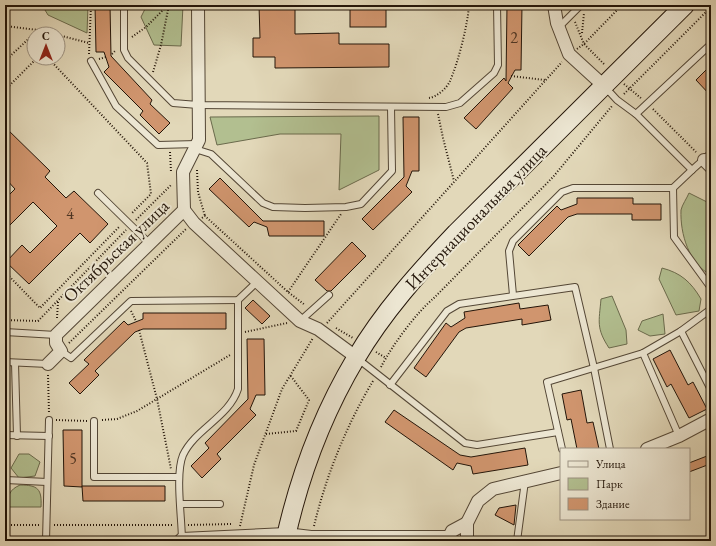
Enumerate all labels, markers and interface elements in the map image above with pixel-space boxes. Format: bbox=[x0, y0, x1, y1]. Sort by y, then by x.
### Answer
north arrow bbox=[26, 26, 66, 66]
house number: 2 bbox=[510, 27, 518, 48]
text: С bbox=[42, 29, 50, 43]
street label: Интернациональная улица bbox=[400, 138, 552, 295]
street label: Октябрьская улица bbox=[58, 194, 174, 307]
house number: 4 bbox=[66, 203, 74, 224]
house number: 5 bbox=[69, 448, 77, 469]
legend bbox=[560, 448, 690, 520]
text: Улица bbox=[595, 456, 626, 472]
text: Парк bbox=[596, 476, 623, 492]
text: Здание bbox=[596, 496, 630, 512]

